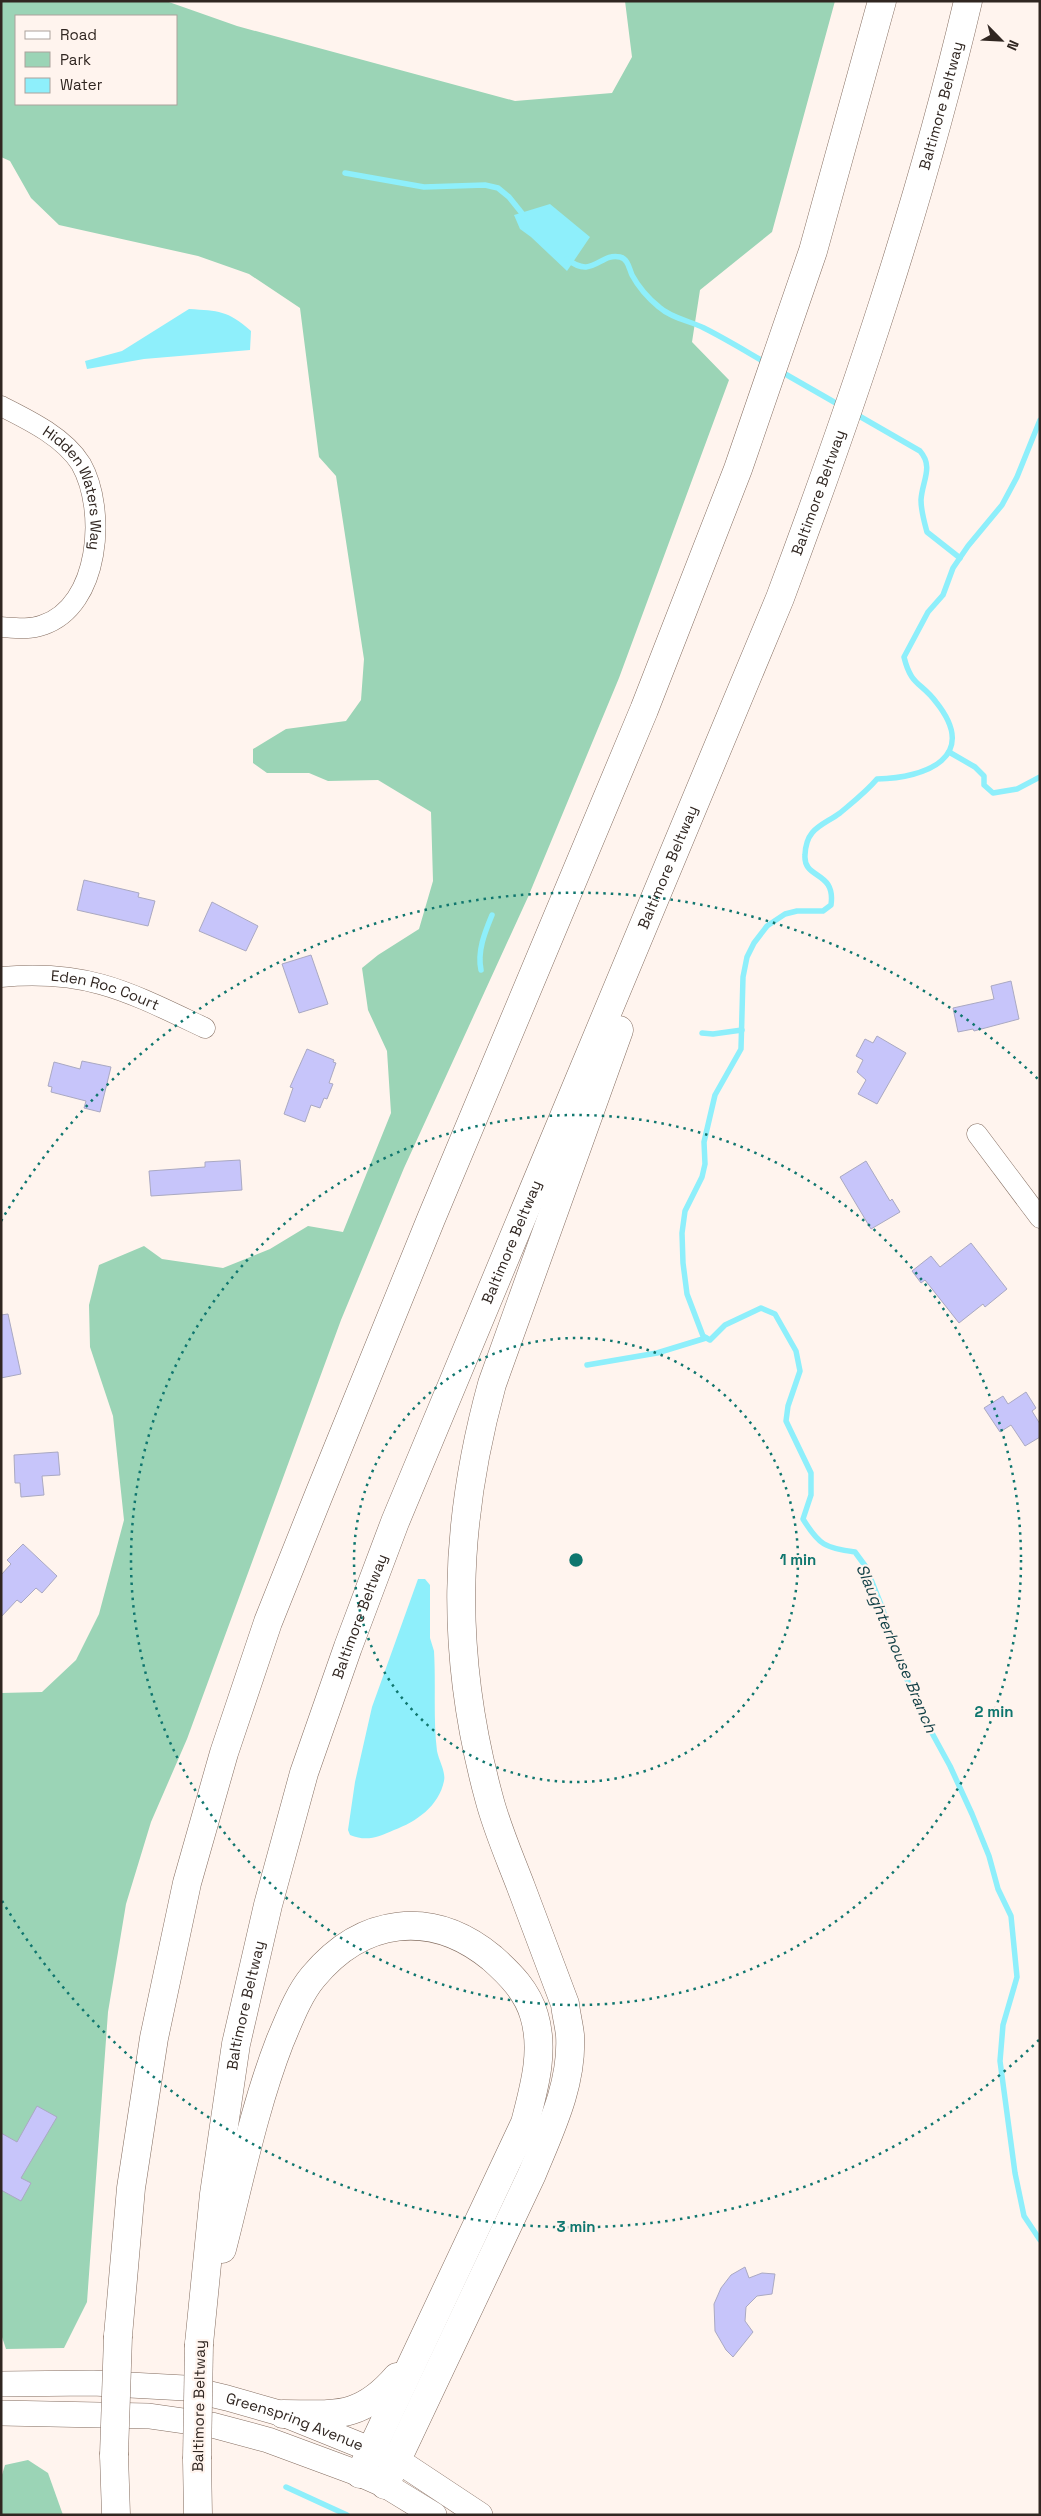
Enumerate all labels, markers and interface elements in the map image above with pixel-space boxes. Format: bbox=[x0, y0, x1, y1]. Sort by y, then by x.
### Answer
legend bbox=[15, 15, 178, 105]
north arrow bbox=[976, 15, 1026, 65]
text: Road bbox=[60, 25, 97, 44]
text: N bbox=[1003, 37, 1023, 53]
street label: Baltimore Beltway bbox=[914, 40, 967, 172]
text: Park bbox=[60, 50, 91, 69]
text: Water bbox=[60, 75, 103, 94]
street label: Hidden Waters Way bbox=[39, 421, 105, 551]
street label: Baltimore Beltway bbox=[787, 427, 849, 558]
street label: Baltimore Beltway bbox=[633, 803, 701, 932]
street label: Eden Roc Court bbox=[50, 966, 162, 1014]
street label: Baltimore Beltway bbox=[477, 1177, 545, 1307]
text: 1 min bbox=[780, 1550, 816, 1569]
street label: Baltimore Beltway bbox=[328, 1551, 391, 1681]
centre of rings bbox=[567, 1551, 585, 1569]
water label: Slaughterhouse Branch bbox=[851, 1561, 942, 1737]
text: 2 min bbox=[975, 1702, 1013, 1721]
street label: Baltimore Beltway bbox=[222, 1939, 268, 2071]
text: 3 min bbox=[557, 2217, 595, 2236]
street label: Baltimore Beltway bbox=[188, 2340, 209, 2472]
street label: Greenspring Avenue bbox=[224, 2388, 366, 2454]

